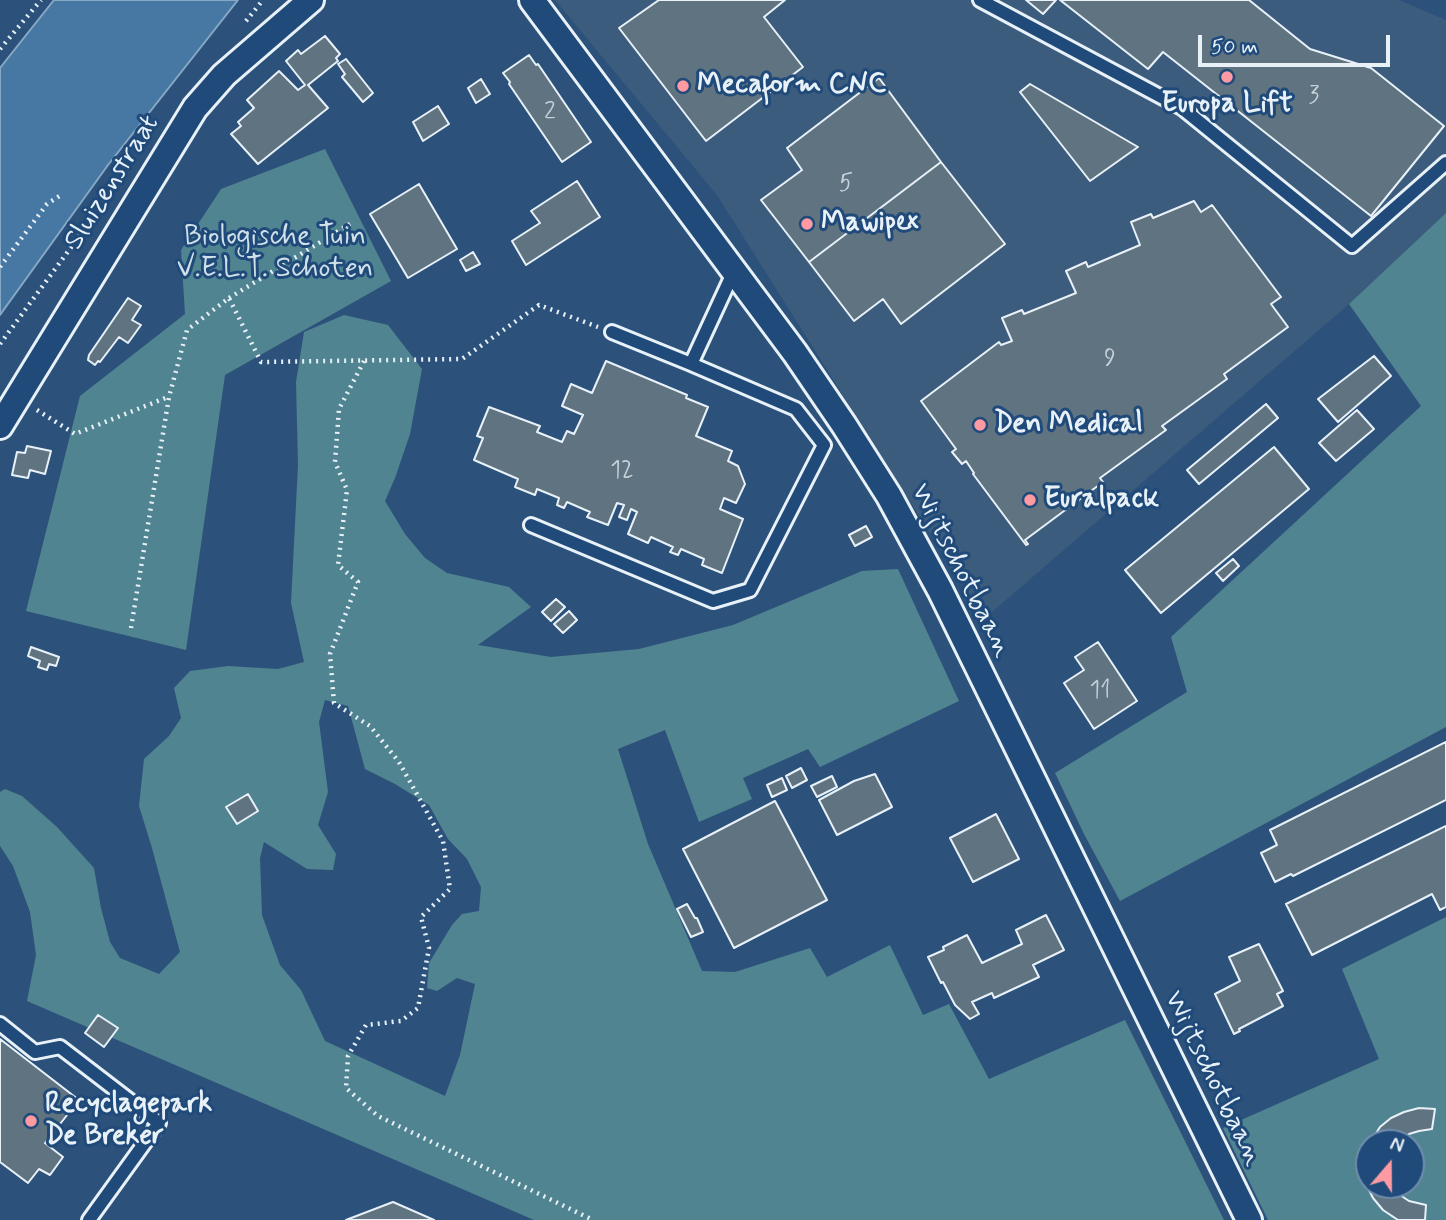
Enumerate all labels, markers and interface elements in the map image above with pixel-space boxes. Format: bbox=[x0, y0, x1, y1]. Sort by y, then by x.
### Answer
scale bar bbox=[1201, 21, 1394, 65]
text: 50 m bbox=[1211, 33, 1258, 61]
place label: Mecaform CNC bbox=[697, 69, 886, 103]
marker: Europa Lift bbox=[1219, 69, 1235, 85]
marker: Mecaform CNC bbox=[675, 78, 691, 94]
house number: 3 bbox=[1309, 83, 1319, 111]
place label: Europa Lift bbox=[1162, 88, 1292, 122]
house number: 2 bbox=[544, 99, 556, 127]
street label: Sluizenstraat bbox=[58, 109, 168, 257]
house number: 5 bbox=[839, 171, 853, 199]
place label: Mawipex bbox=[821, 207, 918, 241]
marker: Mawipex bbox=[799, 216, 815, 232]
park label: Biologische Tuin V.E.L.T. Schoten bbox=[177, 221, 373, 287]
house number: 9 bbox=[1104, 346, 1116, 374]
place label: Den Medical bbox=[994, 408, 1143, 442]
marker: Den Medical bbox=[972, 417, 988, 433]
house number: 12 bbox=[610, 458, 634, 486]
street label: Wijtschotbaan bbox=[902, 479, 1018, 663]
place label: Euralpack bbox=[1044, 483, 1159, 517]
marker: Euralpack bbox=[1022, 492, 1038, 508]
house number: 11 bbox=[1089, 678, 1111, 706]
street label: Wijtschotbaan bbox=[1155, 986, 1269, 1172]
place label: Recyclagepark De Breker bbox=[45, 1088, 212, 1154]
marker: Recyclagepark De Breker bbox=[23, 1113, 39, 1129]
north arrow bbox=[1355, 1129, 1425, 1199]
text: N bbox=[1386, 1132, 1407, 1160]

